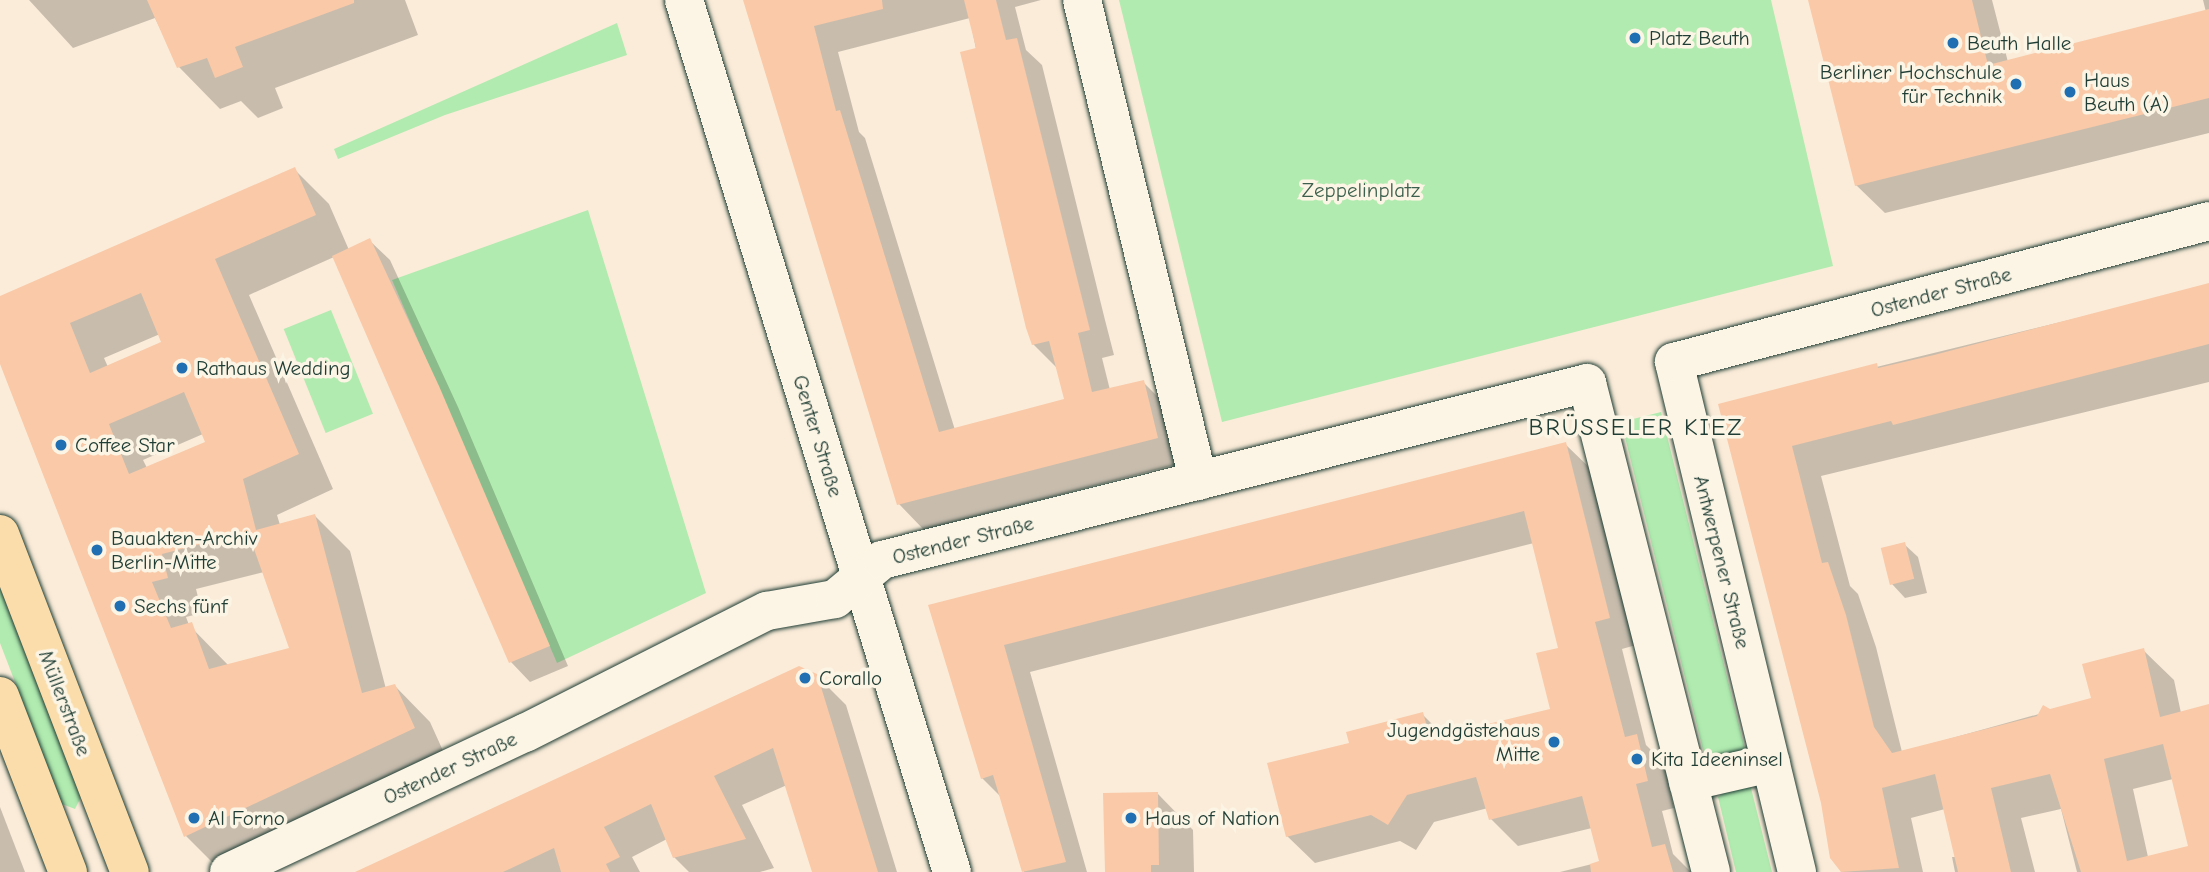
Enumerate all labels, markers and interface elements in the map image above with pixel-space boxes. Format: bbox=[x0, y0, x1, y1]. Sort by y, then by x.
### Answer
place label: Platz Beuth bbox=[1649, 25, 1750, 51]
marker: Platz Beuth bbox=[1627, 30, 1643, 46]
place label: Beuth Halle bbox=[1967, 30, 2071, 56]
marker: Beuth Halle bbox=[1945, 35, 1961, 51]
place label: Berliner Hochschule für Technik bbox=[1820, 59, 2002, 109]
place label: Haus Beuth (A) bbox=[2084, 67, 2169, 117]
marker: Berliner Hochschule für Technik bbox=[2008, 76, 2024, 92]
marker: Haus Beuth (A) bbox=[2062, 84, 2078, 100]
park label: Zeppelinplatz bbox=[1302, 177, 1420, 203]
street label: Ostender Straße bbox=[1868, 261, 2014, 323]
place label: Rathaus Wedding bbox=[196, 355, 351, 381]
marker: Rathaus Wedding bbox=[174, 360, 190, 376]
street label: Genter Straße bbox=[787, 372, 849, 500]
district label: BRÜSSELER KIEZ bbox=[1530, 414, 1742, 442]
place label: Coffee Star bbox=[75, 432, 174, 458]
marker: Coffee Star bbox=[53, 437, 69, 453]
street label: Antwerpener Straße bbox=[1688, 473, 1756, 651]
street label: Ostender Straße bbox=[890, 510, 1036, 570]
place label: Bauakten-Archiv Berlin-Mitte bbox=[111, 525, 257, 575]
marker: Bauakten-Archiv Berlin-Mitte bbox=[89, 542, 105, 558]
place label: Sechs fünf bbox=[134, 593, 227, 619]
marker: Sechs fünf bbox=[112, 598, 128, 614]
street label: Müllerstraße bbox=[33, 646, 97, 760]
place label: Corallo bbox=[819, 665, 882, 691]
marker: Corallo bbox=[797, 670, 813, 686]
place label: Jugendgästehaus Mitte bbox=[1387, 717, 1540, 767]
street label: Ostender Straße bbox=[379, 726, 521, 810]
marker: Jugendgästehaus Mitte bbox=[1546, 734, 1562, 750]
place label: Kita Ideeninsel bbox=[1651, 746, 1783, 772]
marker: Kita Ideeninsel bbox=[1629, 751, 1645, 767]
place label: Al Forno bbox=[208, 805, 285, 831]
place label: Haus of Nation bbox=[1145, 805, 1280, 831]
marker: Al Forno bbox=[186, 810, 202, 826]
marker: Haus of Nation bbox=[1123, 810, 1139, 826]

